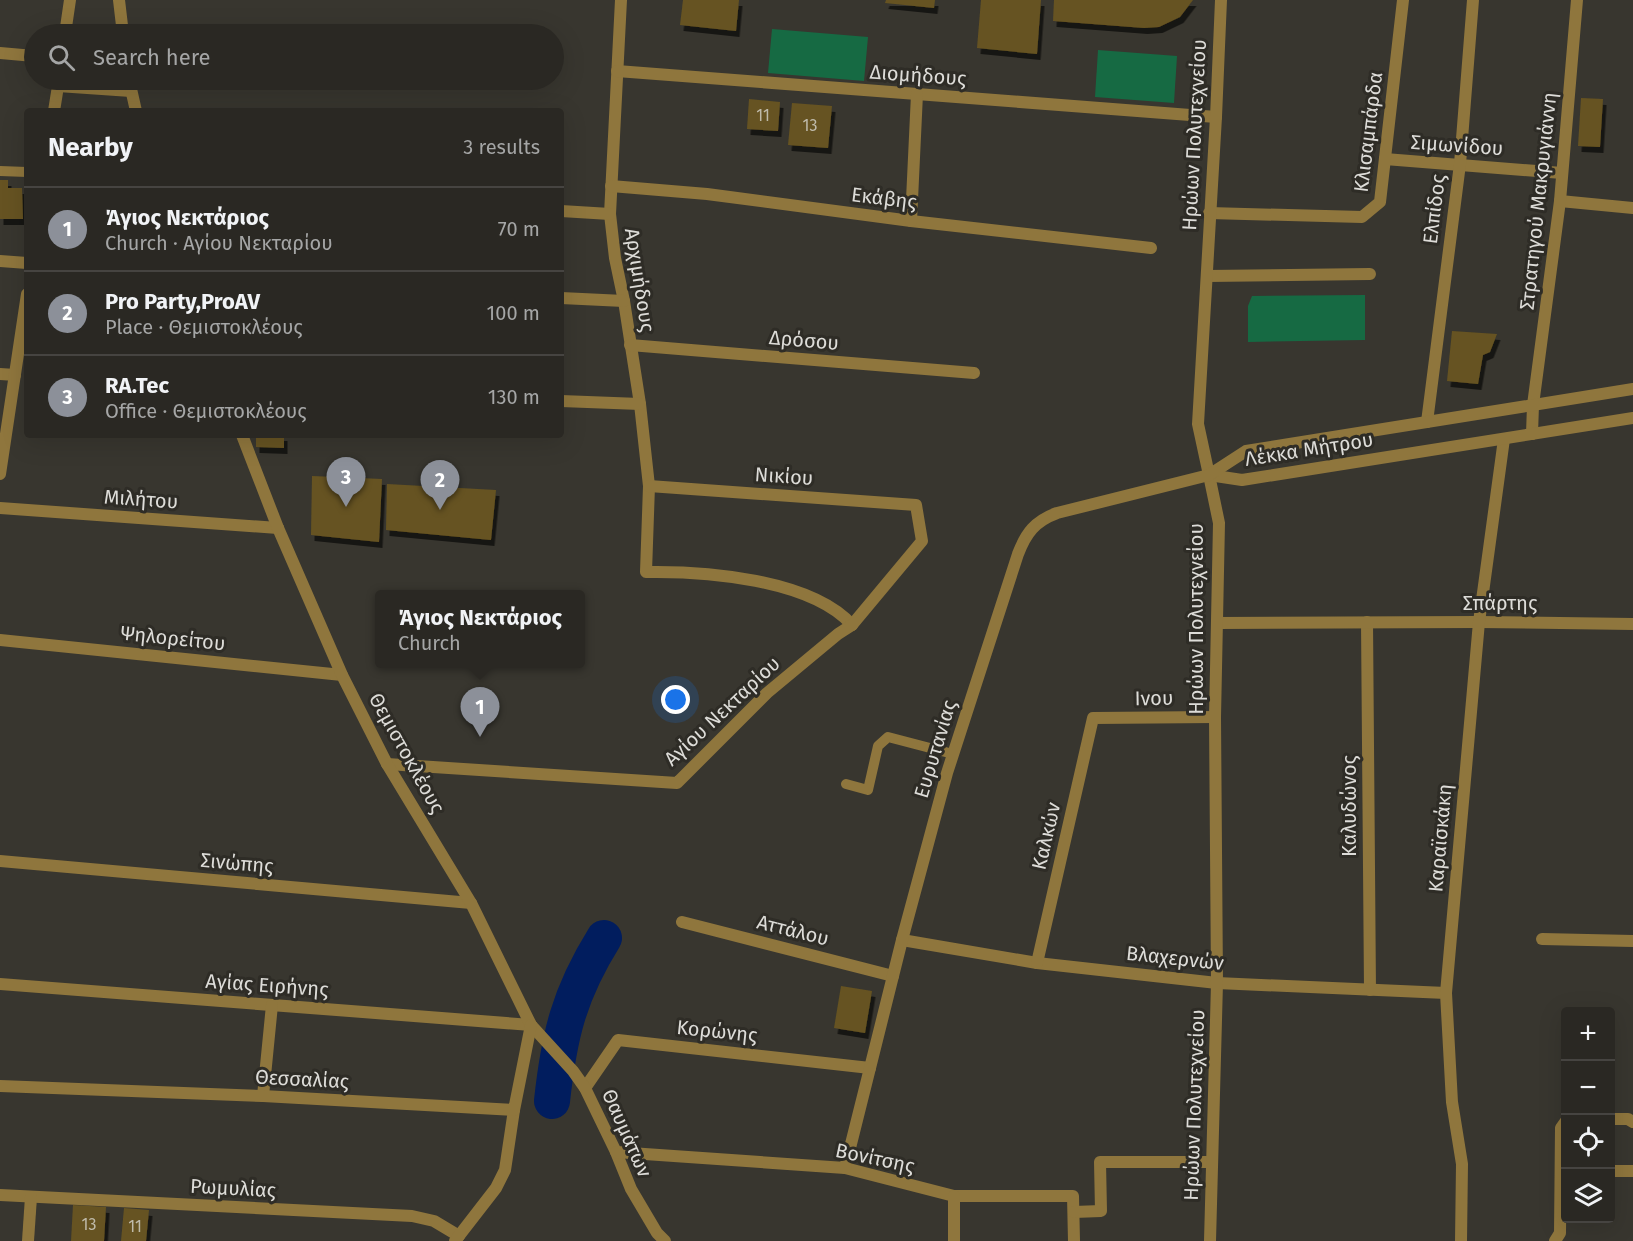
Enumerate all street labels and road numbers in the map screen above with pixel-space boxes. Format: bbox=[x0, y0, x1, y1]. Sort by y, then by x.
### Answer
street label: Ηρώων Πολυτεχνείου bbox=[1177, 39, 1211, 231]
street label: Διομήδους bbox=[869, 60, 967, 90]
street label: Κλισαμπάρδα bbox=[1349, 70, 1387, 194]
street label: Στρατηγού Μακρυγιάννη bbox=[1515, 91, 1561, 311]
street label: Σιμωνίδου bbox=[1410, 130, 1504, 160]
street label: Ελπίδος bbox=[1418, 173, 1450, 245]
street label: Εκάβης bbox=[850, 182, 918, 214]
street label: Αρχιμήδους bbox=[620, 226, 660, 334]
street label: Δρόσου bbox=[768, 325, 840, 355]
street label: Λέκκα Μήτρου bbox=[1243, 427, 1375, 471]
street label: Νικίου bbox=[754, 462, 814, 490]
street label: Μιλήτου bbox=[103, 484, 179, 514]
street label: Ηρώων Πολυτεχνείου bbox=[1184, 523, 1208, 715]
street label: Σπάρτης bbox=[1463, 591, 1537, 615]
street label: Ψηλορείτου bbox=[119, 621, 227, 655]
street label: Αγίου Νεκταρίου bbox=[659, 651, 785, 771]
street label: Ινου bbox=[1135, 686, 1173, 710]
street label: Θεμιστοκλέους bbox=[364, 689, 450, 817]
street label: Ευρυτανίας bbox=[909, 697, 961, 801]
street label: Καλυδώνος bbox=[1337, 755, 1361, 857]
street label: Καραϊσκάκη bbox=[1423, 783, 1457, 893]
street label: Καλκών bbox=[1027, 800, 1065, 872]
street label: Σινώπης bbox=[199, 848, 275, 878]
street label: Αττάλου bbox=[755, 910, 831, 950]
street label: Βλαχερνών bbox=[1125, 941, 1225, 975]
street label: Αγίας Ειρήνης bbox=[205, 969, 329, 1001]
street label: Ηρώων Πολυτεχνείου bbox=[1179, 1009, 1209, 1201]
street label: Κορώνης bbox=[675, 1015, 759, 1047]
street label: Θεσσαλίας bbox=[254, 1065, 350, 1093]
street label: Θαυμάτων bbox=[597, 1085, 657, 1181]
street label: Βονίτσης bbox=[833, 1138, 917, 1178]
street label: Ρωμυλίας bbox=[190, 1174, 276, 1202]

